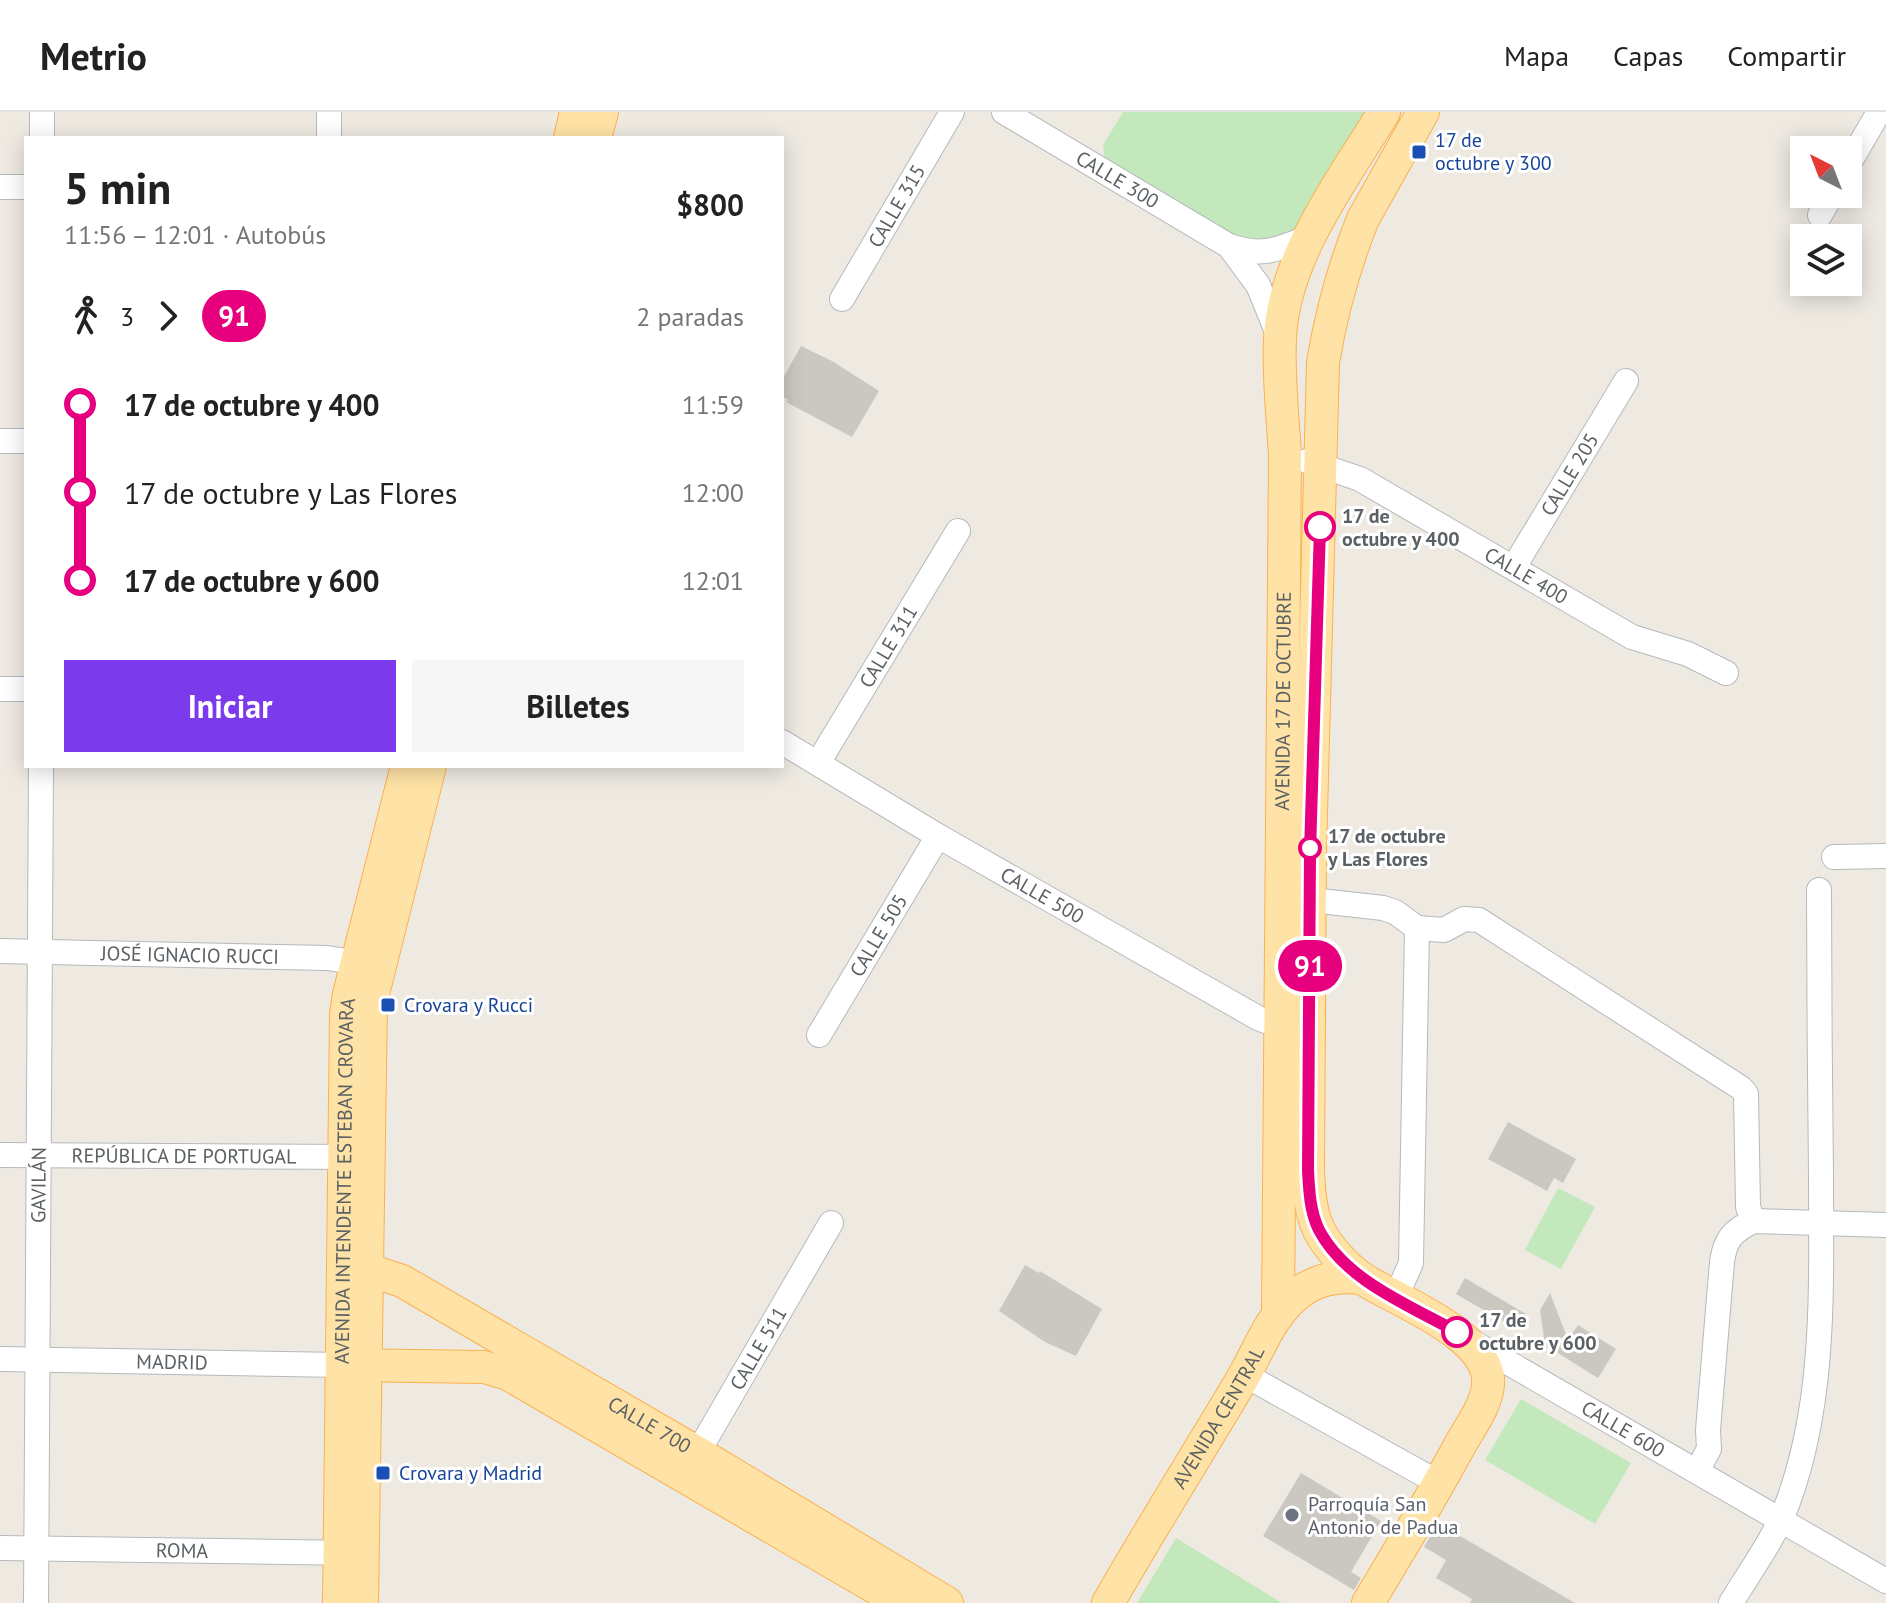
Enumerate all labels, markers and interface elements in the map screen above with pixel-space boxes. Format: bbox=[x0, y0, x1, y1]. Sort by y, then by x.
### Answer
text: Metrio bbox=[40, 31, 147, 80]
text: Mapa bbox=[1504, 37, 1569, 74]
text: Capas bbox=[1613, 37, 1683, 74]
text: Compartir bbox=[1727, 37, 1846, 74]
place label: 17 de octubre y 300 bbox=[1435, 127, 1552, 176]
north arrow bbox=[1790, 136, 1862, 208]
map controls bbox=[1790, 136, 1862, 296]
marker: 17 de octubre y 300 bbox=[1410, 143, 1428, 161]
street label: CALLE 300 bbox=[1071, 145, 1164, 214]
text: 5 min bbox=[64, 159, 171, 216]
street label: CALLE 315 bbox=[862, 160, 931, 252]
text: $800 bbox=[676, 185, 744, 224]
text: 11:56 – 12:01 · Autobús bbox=[64, 218, 326, 251]
button: layers bbox=[1790, 224, 1862, 296]
icon: walk bbox=[64, 294, 108, 338]
icon: forward bbox=[146, 294, 190, 338]
text: 91 bbox=[218, 297, 250, 334]
text: 3 bbox=[120, 300, 134, 333]
text: 2 paradas bbox=[636, 300, 744, 333]
text: 17 de octubre y 400 bbox=[124, 385, 379, 424]
text: 11:59 bbox=[682, 388, 744, 421]
street label: CALLE 205 bbox=[1535, 428, 1605, 521]
text: 17 de octubre y Las Flores bbox=[124, 473, 457, 512]
text: 12:00 bbox=[682, 476, 744, 509]
place label: 17 de octubre y 400 bbox=[1342, 503, 1460, 552]
marker: 17 de octubre y 400 bbox=[1305, 512, 1335, 542]
street label: CALLE 400 bbox=[1480, 541, 1572, 610]
text: 17 de octubre y 600 bbox=[124, 561, 379, 600]
text: 12:01 bbox=[682, 564, 744, 597]
street label: AVENIDA 17 DE OCTUBRE bbox=[1269, 591, 1297, 811]
street label: CALLE 311 bbox=[853, 600, 923, 693]
button: Iniciar bbox=[64, 660, 396, 752]
button: Billetes bbox=[412, 660, 744, 752]
place label: 17 de octubre y Las Flores bbox=[1327, 823, 1446, 872]
marker: 17 de octubre y Las Flores bbox=[1299, 837, 1321, 859]
street label: CALLE 500 bbox=[996, 861, 1089, 929]
street label: CALLE 505 bbox=[844, 889, 913, 982]
street label: JOSÉ IGNACIO RUCCI bbox=[100, 940, 279, 970]
line badge: 91 bbox=[1274, 940, 1346, 992]
text: 91 bbox=[1294, 947, 1326, 984]
place label: Crovara y Rucci bbox=[404, 992, 533, 1018]
street label: AVENIDA INTENDENTE ESTEBAN CROVARA bbox=[329, 996, 361, 1364]
marker: Crovara y Rucci bbox=[379, 996, 397, 1014]
street label: REPÚBLICA DE PORTUGAL bbox=[72, 1142, 296, 1170]
street label: GAVILÁN bbox=[25, 1147, 52, 1223]
street label: CALLE 511 bbox=[724, 1302, 793, 1395]
place label: 17 de octubre y 600 bbox=[1479, 1307, 1597, 1356]
marker: 17 de octubre y 600 bbox=[1442, 1317, 1472, 1347]
street label: AVENIDA CENTRAL bbox=[1166, 1342, 1270, 1493]
street label: MADRID bbox=[136, 1348, 208, 1376]
street label: CALLE 700 bbox=[603, 1390, 696, 1459]
street label: CALLE 600 bbox=[1577, 1395, 1670, 1463]
place label: Crovara y Madrid bbox=[399, 1460, 542, 1486]
marker: Crovara y Madrid bbox=[374, 1464, 392, 1482]
place label: Parroquía San Antonio de Padua bbox=[1308, 1491, 1458, 1540]
marker: Parroquía San Antonio de Padua bbox=[1283, 1506, 1301, 1524]
street label: ROMA bbox=[156, 1537, 209, 1564]

